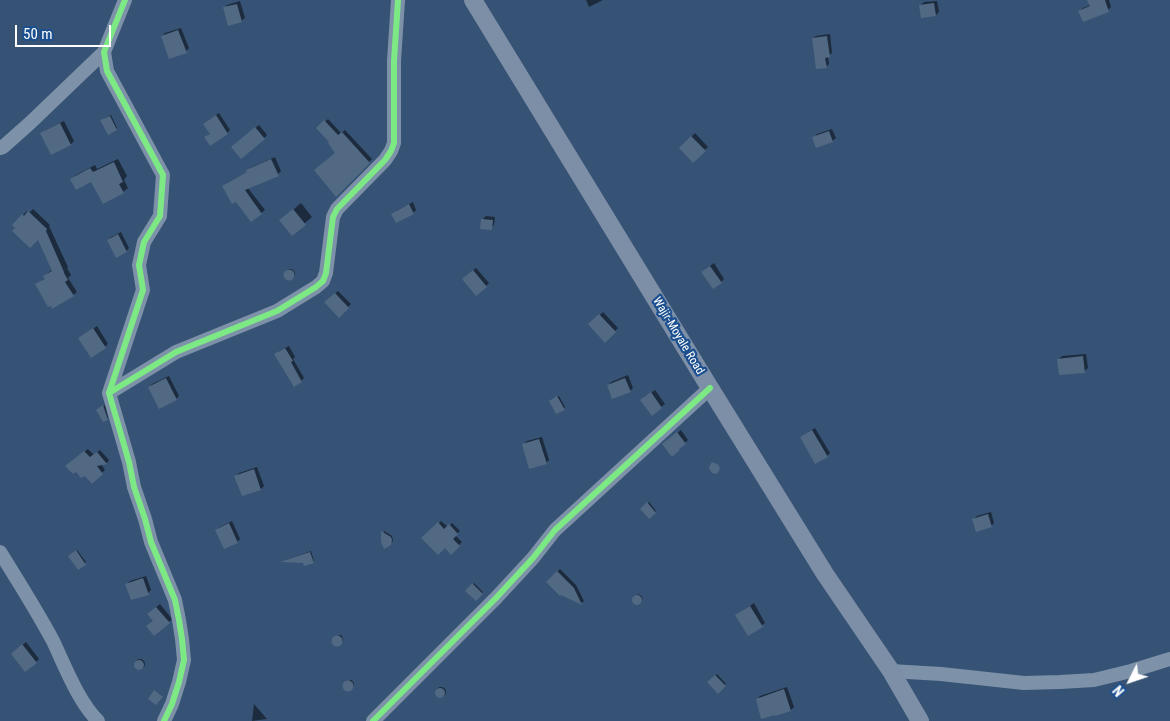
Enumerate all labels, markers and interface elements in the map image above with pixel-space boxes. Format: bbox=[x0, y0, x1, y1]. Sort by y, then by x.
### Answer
scale bar bbox=[18, 15, 114, 47]
text: 50 m bbox=[23, 25, 53, 43]
street label: Wajir-Moyale Road bbox=[649, 295, 707, 377]
north arrow bbox=[1105, 656, 1155, 706]
text: N bbox=[1110, 682, 1128, 699]

